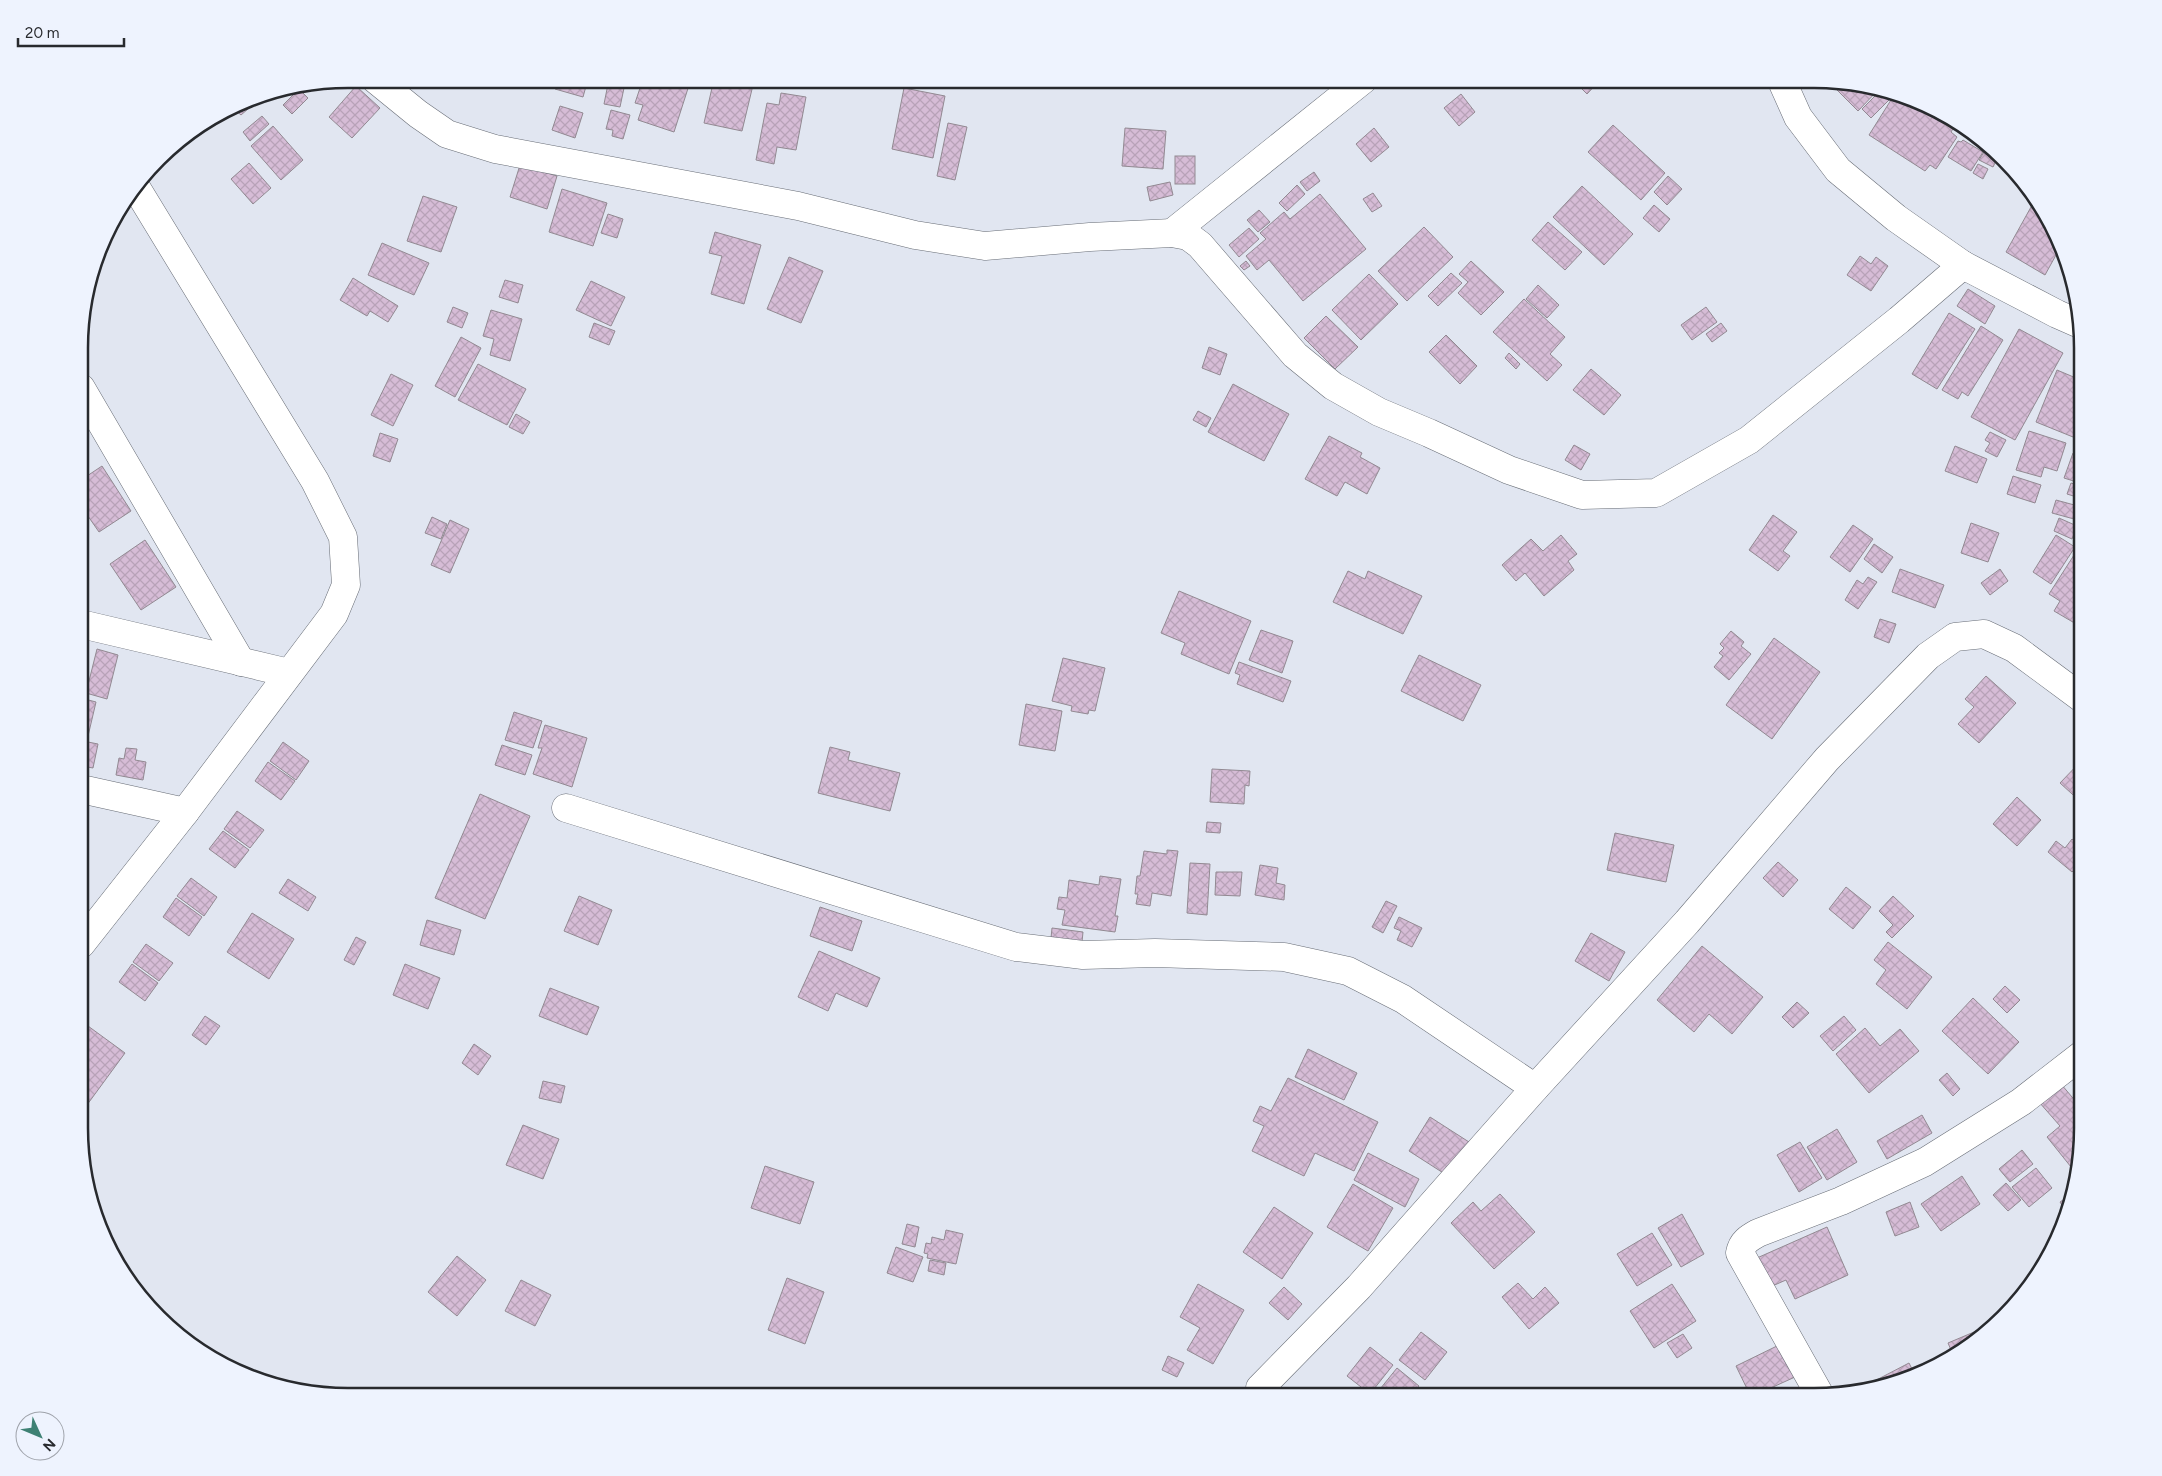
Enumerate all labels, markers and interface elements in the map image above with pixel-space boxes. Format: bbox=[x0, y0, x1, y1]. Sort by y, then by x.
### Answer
scale bar bbox=[18, 15, 124, 47]
text: 20 m bbox=[25, 24, 59, 42]
north arrow bbox=[15, 1411, 65, 1461]
text: N bbox=[39, 1435, 59, 1454]

